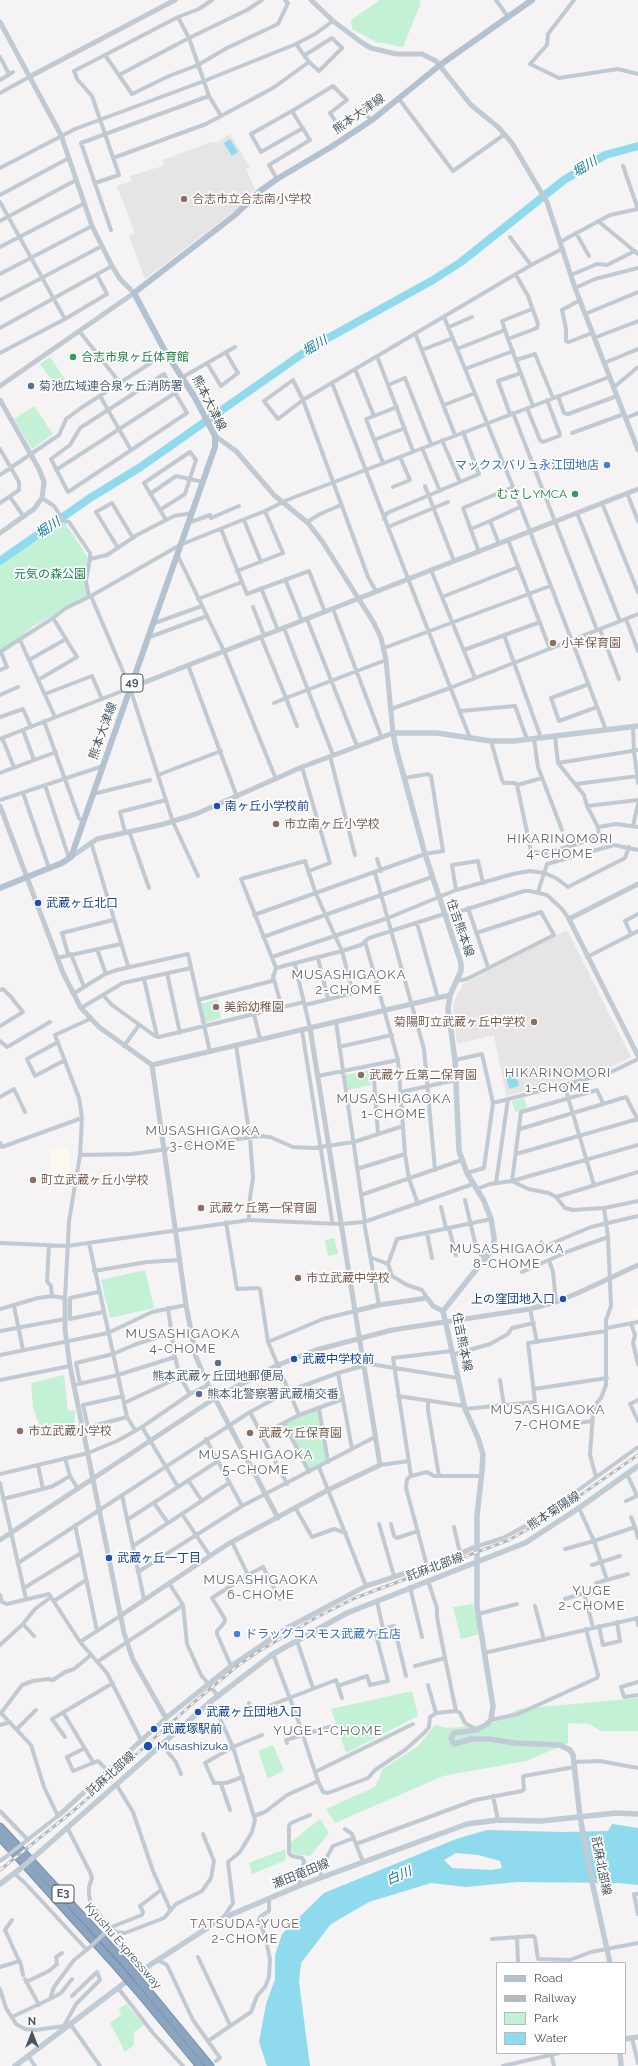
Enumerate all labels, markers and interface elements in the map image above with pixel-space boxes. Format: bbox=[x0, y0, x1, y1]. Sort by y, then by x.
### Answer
street label: 熊本大津線 bbox=[330, 91, 388, 137]
water label: 堀川 bbox=[570, 154, 600, 180]
place label: 合志市立合志南小学校 bbox=[192, 192, 312, 206]
marker: 合志市立合志南小学校 bbox=[179, 194, 189, 204]
water label: 堀川 bbox=[300, 333, 330, 359]
place label: 合志市泉ヶ丘体育館 bbox=[81, 350, 189, 364]
marker: 合志市泉ヶ丘体育館 bbox=[68, 352, 78, 362]
street label: 熊本大津線 bbox=[189, 373, 229, 433]
place label: 菊池広域連合泉ヶ丘消防署 bbox=[39, 379, 183, 393]
marker: 菊池広域連合泉ヶ丘消防署 bbox=[26, 381, 36, 391]
place label: マックスバリュ永江団地店 bbox=[455, 458, 599, 472]
marker: マックスバリュ永江団地店 bbox=[602, 460, 612, 470]
place label: むさしYMCA bbox=[496, 487, 567, 501]
marker: むさしYMCA bbox=[570, 489, 580, 499]
water label: 堀川 bbox=[33, 514, 63, 542]
park label: 元気の森公園 bbox=[14, 567, 86, 581]
place label: 小羊保育園 bbox=[561, 636, 621, 650]
marker: 小羊保育園 bbox=[548, 638, 558, 648]
road number: 49 bbox=[121, 674, 143, 692]
street label: 熊本大津線 bbox=[86, 700, 120, 762]
place label: 南ヶ丘小学校前 bbox=[225, 799, 309, 813]
marker: 南ヶ丘小学校前 bbox=[212, 801, 222, 811]
place label: 市立南ヶ丘小学校 bbox=[284, 817, 380, 831]
marker: 市立南ヶ丘小学校 bbox=[271, 819, 281, 829]
district label: HIKARINOMORI 4-CHOME bbox=[507, 831, 613, 862]
place label: 武蔵ヶ丘北口 bbox=[46, 896, 118, 910]
street label: 住吉熊本線 bbox=[443, 897, 477, 959]
marker: 武蔵ヶ丘北口 bbox=[33, 898, 43, 908]
district label: MUSASHIGAOKA 2-CHOME bbox=[292, 967, 406, 998]
place label: 美鈴幼稚園 bbox=[224, 1000, 284, 1014]
marker: 美鈴幼稚園 bbox=[211, 1002, 221, 1012]
place label: 菊陽町立武蔵ヶ丘中学校 bbox=[394, 1015, 526, 1029]
marker: 菊陽町立武蔵ヶ丘中学校 bbox=[529, 1017, 539, 1027]
district label: HIKARINOMORI 1-CHOME bbox=[505, 1065, 611, 1096]
place label: 武蔵ケ丘第二保育園 bbox=[369, 1068, 477, 1082]
marker: 武蔵ケ丘第二保育園 bbox=[356, 1070, 366, 1080]
district label: MUSASHIGAOKA 1-CHOME bbox=[337, 1091, 451, 1122]
district label: MUSASHIGAOKA 3-CHOME bbox=[146, 1123, 260, 1154]
place label: 町立武蔵ヶ丘小学校 bbox=[41, 1173, 149, 1187]
marker: 町立武蔵ヶ丘小学校 bbox=[28, 1175, 38, 1185]
place label: 武蔵ケ丘第一保育園 bbox=[209, 1201, 317, 1215]
marker: 武蔵ケ丘第一保育園 bbox=[196, 1203, 206, 1213]
district label: MUSASHIGAOKA 8-CHOME bbox=[450, 1241, 564, 1272]
place label: 市立武蔵中学校 bbox=[306, 1271, 390, 1285]
marker: 市立武蔵中学校 bbox=[293, 1273, 303, 1283]
place label: 上の窪団地入口 bbox=[471, 1292, 555, 1306]
marker: 上の窪団地入口 bbox=[558, 1294, 568, 1304]
street label: 住吉熊本線 bbox=[449, 1311, 475, 1373]
district label: MUSASHIGAOKA 4-CHOME bbox=[126, 1326, 240, 1357]
place label: 武蔵中学校前 bbox=[302, 1352, 374, 1366]
marker: 武蔵中学校前 bbox=[289, 1354, 299, 1364]
marker: 熊本武蔵ヶ丘団地郵便局 bbox=[213, 1358, 223, 1368]
place label: 熊本武蔵ヶ丘団地郵便局 bbox=[152, 1369, 284, 1383]
place label: 熊本北警察署武蔵楠交番 bbox=[207, 1387, 339, 1401]
marker: 熊本北警察署武蔵楠交番 bbox=[194, 1389, 204, 1399]
district label: MUSASHIGAOKA 7-CHOME bbox=[491, 1402, 605, 1433]
place label: 市立武蔵小学校 bbox=[28, 1424, 112, 1438]
marker: 市立武蔵小学校 bbox=[15, 1426, 25, 1436]
place label: 武蔵ケ丘保育園 bbox=[258, 1426, 342, 1440]
marker: 武蔵ケ丘保育園 bbox=[245, 1428, 255, 1438]
district label: MUSASHIGAOKA 5-CHOME bbox=[199, 1447, 313, 1478]
street label: 熊本菊陽線 bbox=[525, 1489, 583, 1533]
street label: 託麻北部線 bbox=[404, 1550, 466, 1584]
place label: 武蔵ヶ丘一丁目 bbox=[117, 1551, 201, 1565]
marker: 武蔵ヶ丘一丁目 bbox=[104, 1553, 114, 1563]
district label: MUSASHIGAOKA 6-CHOME bbox=[204, 1572, 318, 1603]
district label: YUGE 2-CHOME bbox=[559, 1583, 625, 1614]
place label: ドラッグコスモス武蔵ケ丘店 bbox=[245, 1627, 401, 1641]
marker: ドラッグコスモス武蔵ケ丘店 bbox=[232, 1629, 242, 1639]
place label: 武蔵ヶ丘団地入口 bbox=[206, 1705, 302, 1719]
marker: 武蔵ヶ丘団地入口 bbox=[193, 1707, 203, 1717]
place label: 武蔵塚駅前 bbox=[162, 1722, 222, 1736]
district label: YUGE 1-CHOME bbox=[273, 1723, 383, 1739]
marker: 武蔵塚駅前 bbox=[149, 1724, 159, 1734]
place label: Musashizuka bbox=[157, 1739, 228, 1753]
marker: Musashizuka bbox=[142, 1740, 154, 1752]
street label: 託麻北部線 bbox=[84, 1749, 138, 1799]
street label: 託麻北部線 bbox=[588, 1835, 614, 1897]
street label: 瀬田竜田線 bbox=[270, 1856, 332, 1892]
water label: 白川 bbox=[384, 1864, 414, 1888]
road number: E3 bbox=[52, 1885, 74, 1903]
street label: Kyushu Expressway bbox=[82, 1900, 164, 1992]
district label: TATSUDA-YUGE 2-CHOME bbox=[190, 1916, 300, 1947]
legend bbox=[496, 1962, 626, 2054]
text: Road bbox=[534, 1971, 563, 1985]
text: Railway bbox=[534, 1991, 576, 2005]
text: Park bbox=[534, 2011, 559, 2025]
north arrow bbox=[12, 2014, 52, 2054]
text: N bbox=[28, 2015, 36, 2028]
text: Water bbox=[534, 2031, 568, 2045]

